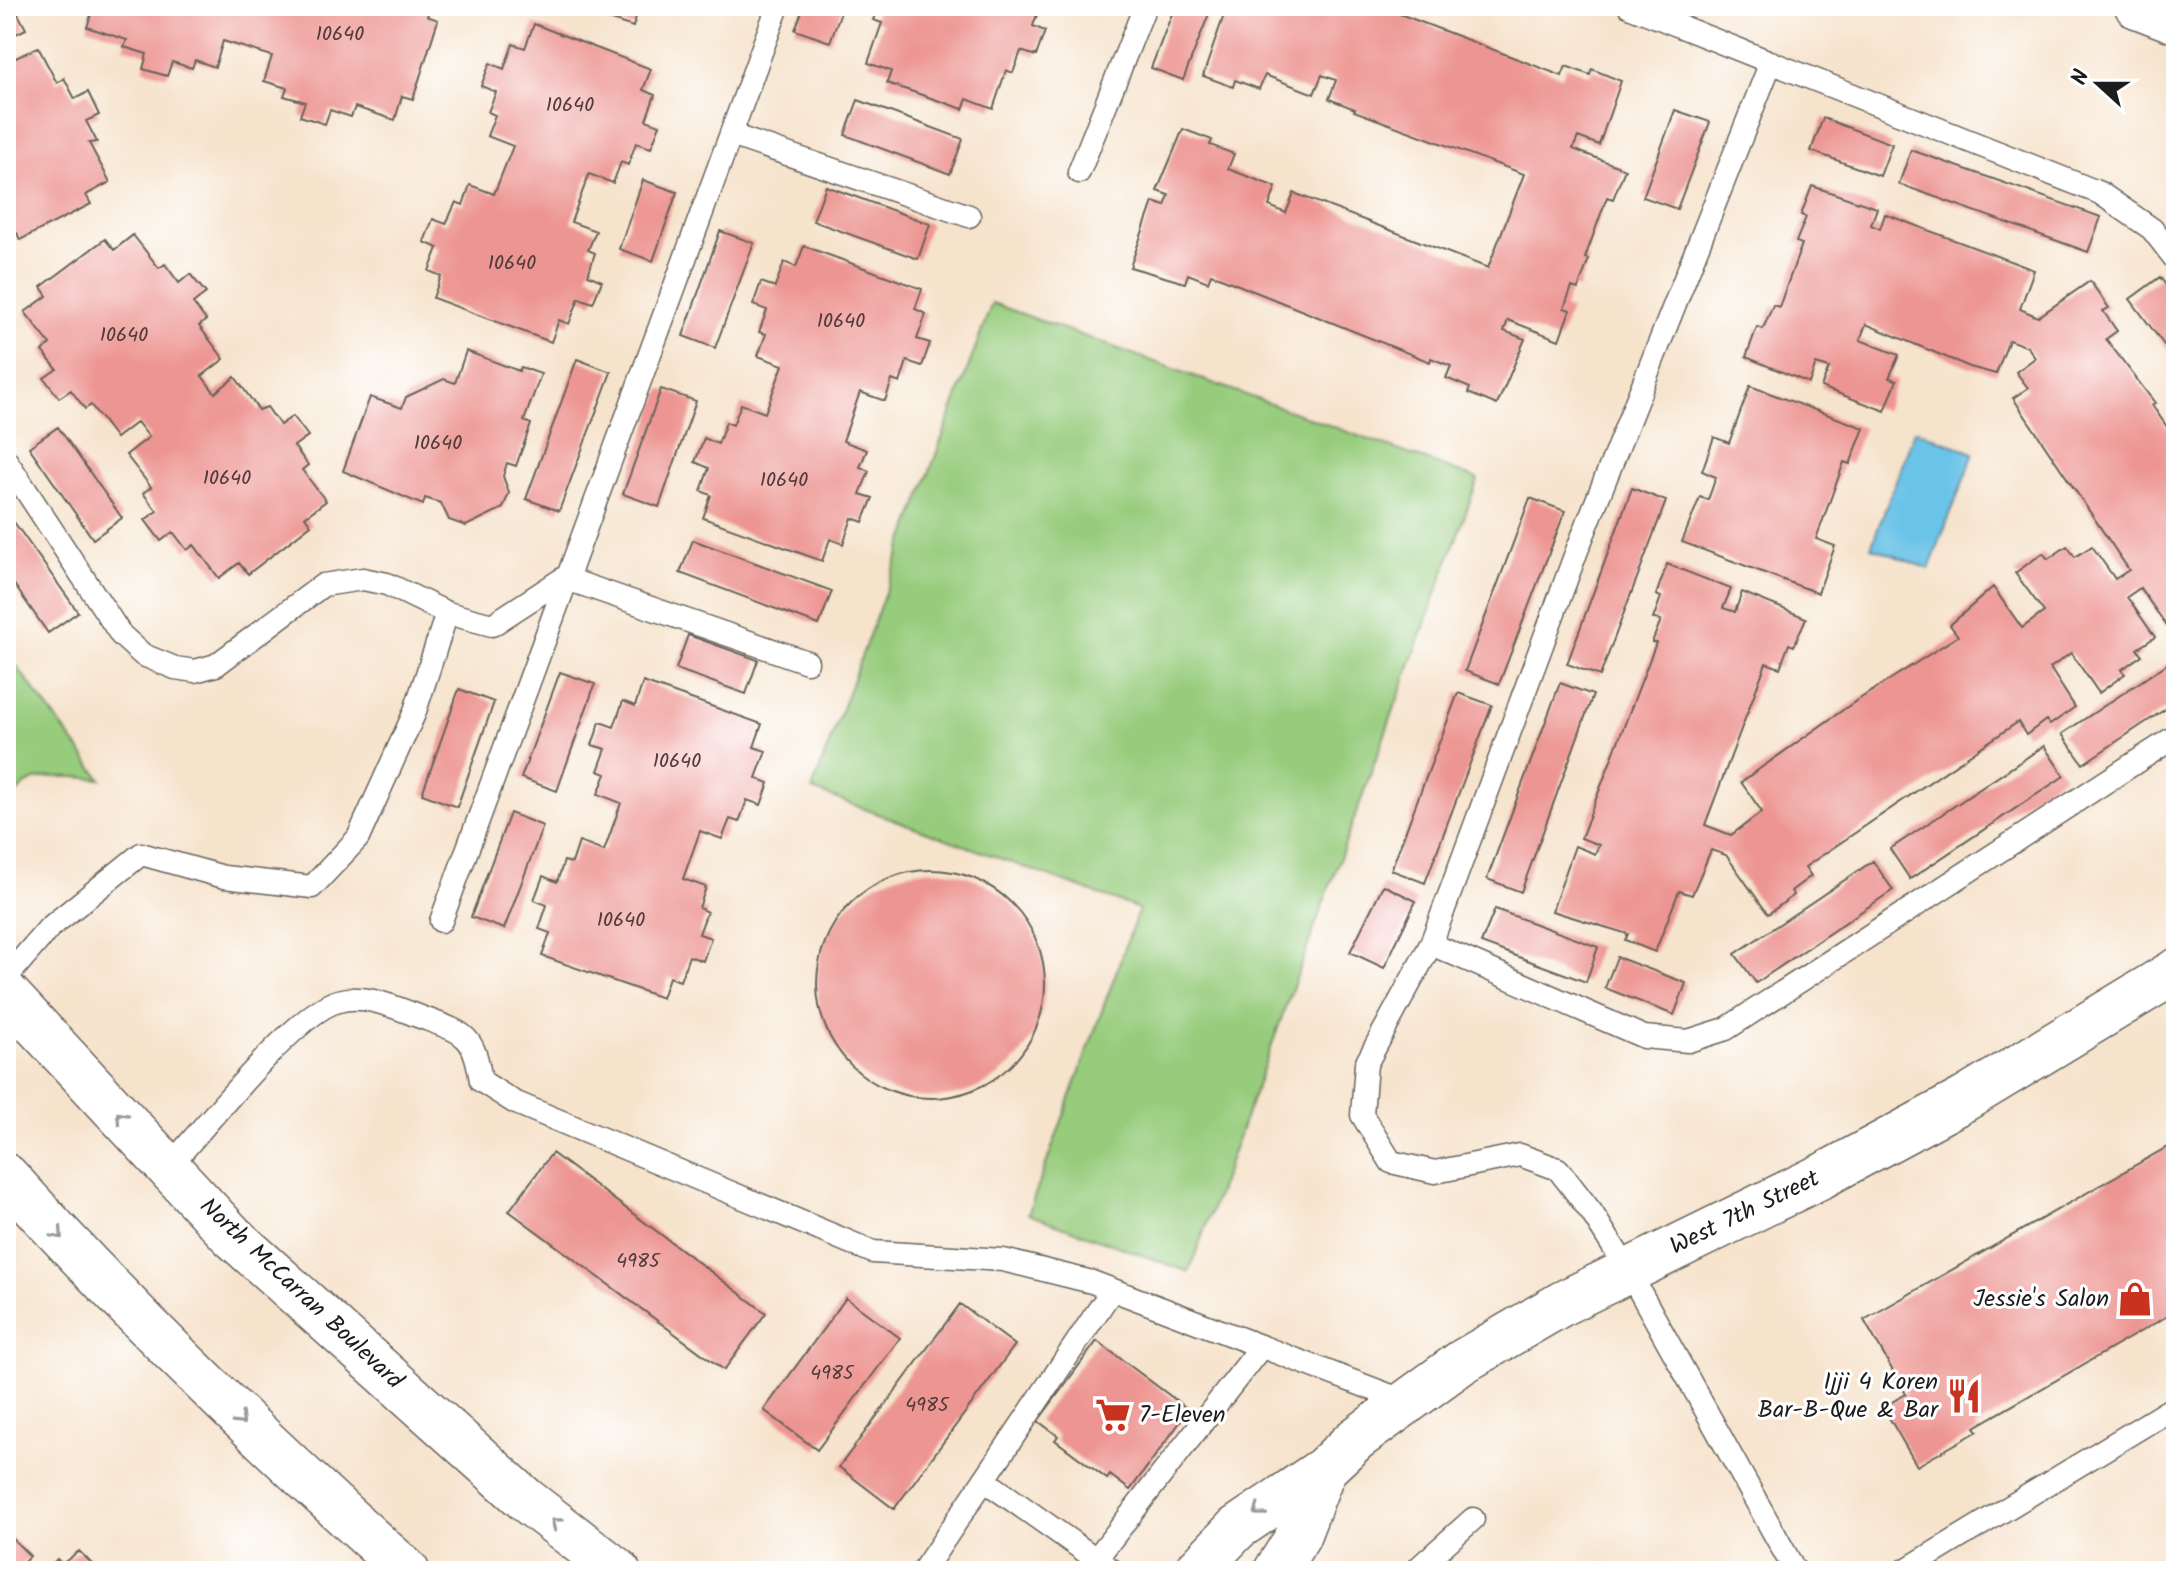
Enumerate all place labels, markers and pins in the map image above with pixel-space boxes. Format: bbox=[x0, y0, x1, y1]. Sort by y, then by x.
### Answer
place label: Jessie's Salon bbox=[1973, 1280, 2109, 1319]
shop icon: Jessie's Salon bbox=[2116, 1280, 2154, 1318]
place label: Ijji 4 Koren Bar-B-Que & Bar bbox=[1758, 1363, 1940, 1430]
restaurant icon: Ijji 4 Koren Bar-B-Que & Bar bbox=[1945, 1377, 1983, 1415]
supermarket icon: 7-Eleven bbox=[1094, 1396, 1132, 1434]
place label: 7-Eleven bbox=[1139, 1396, 1226, 1435]

